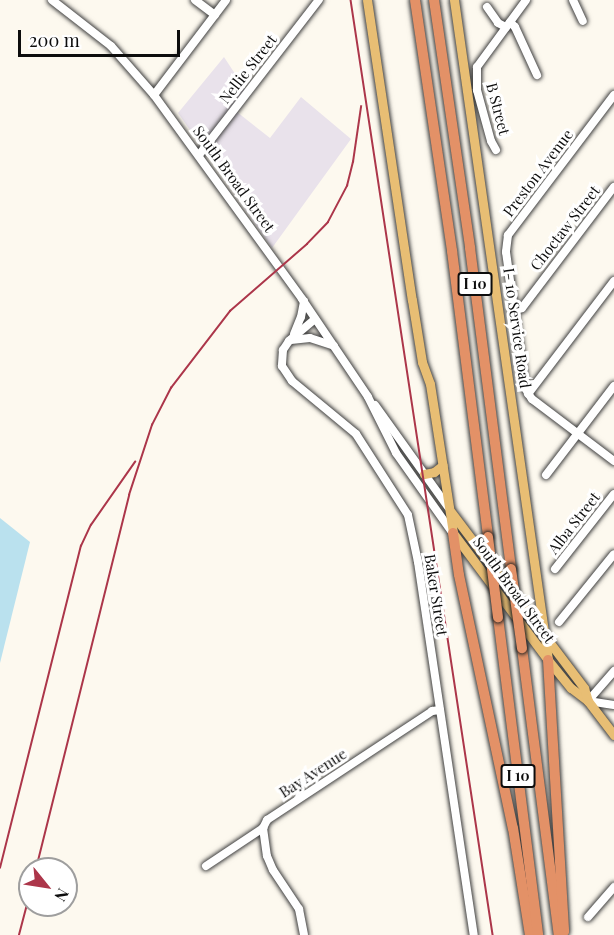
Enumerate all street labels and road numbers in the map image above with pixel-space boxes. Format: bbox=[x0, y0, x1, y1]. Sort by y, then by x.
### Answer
street label: Nellie Street bbox=[216, 31, 280, 107]
street label: B Street bbox=[482, 81, 514, 137]
street label: South Broad Street bbox=[189, 122, 279, 236]
street label: Preston Avenue bbox=[499, 126, 577, 220]
street label: Choctaw Street bbox=[526, 182, 604, 274]
street label: I- 10 Service Road bbox=[500, 267, 534, 389]
road number: I 10 bbox=[457, 273, 493, 295]
street label: Alba Street bbox=[544, 488, 604, 558]
street label: South Broad Street bbox=[469, 533, 559, 647]
street label: Baker Street bbox=[421, 553, 451, 637]
street label: Bay Avenue bbox=[276, 744, 350, 802]
road number: I 10 bbox=[500, 765, 536, 787]

